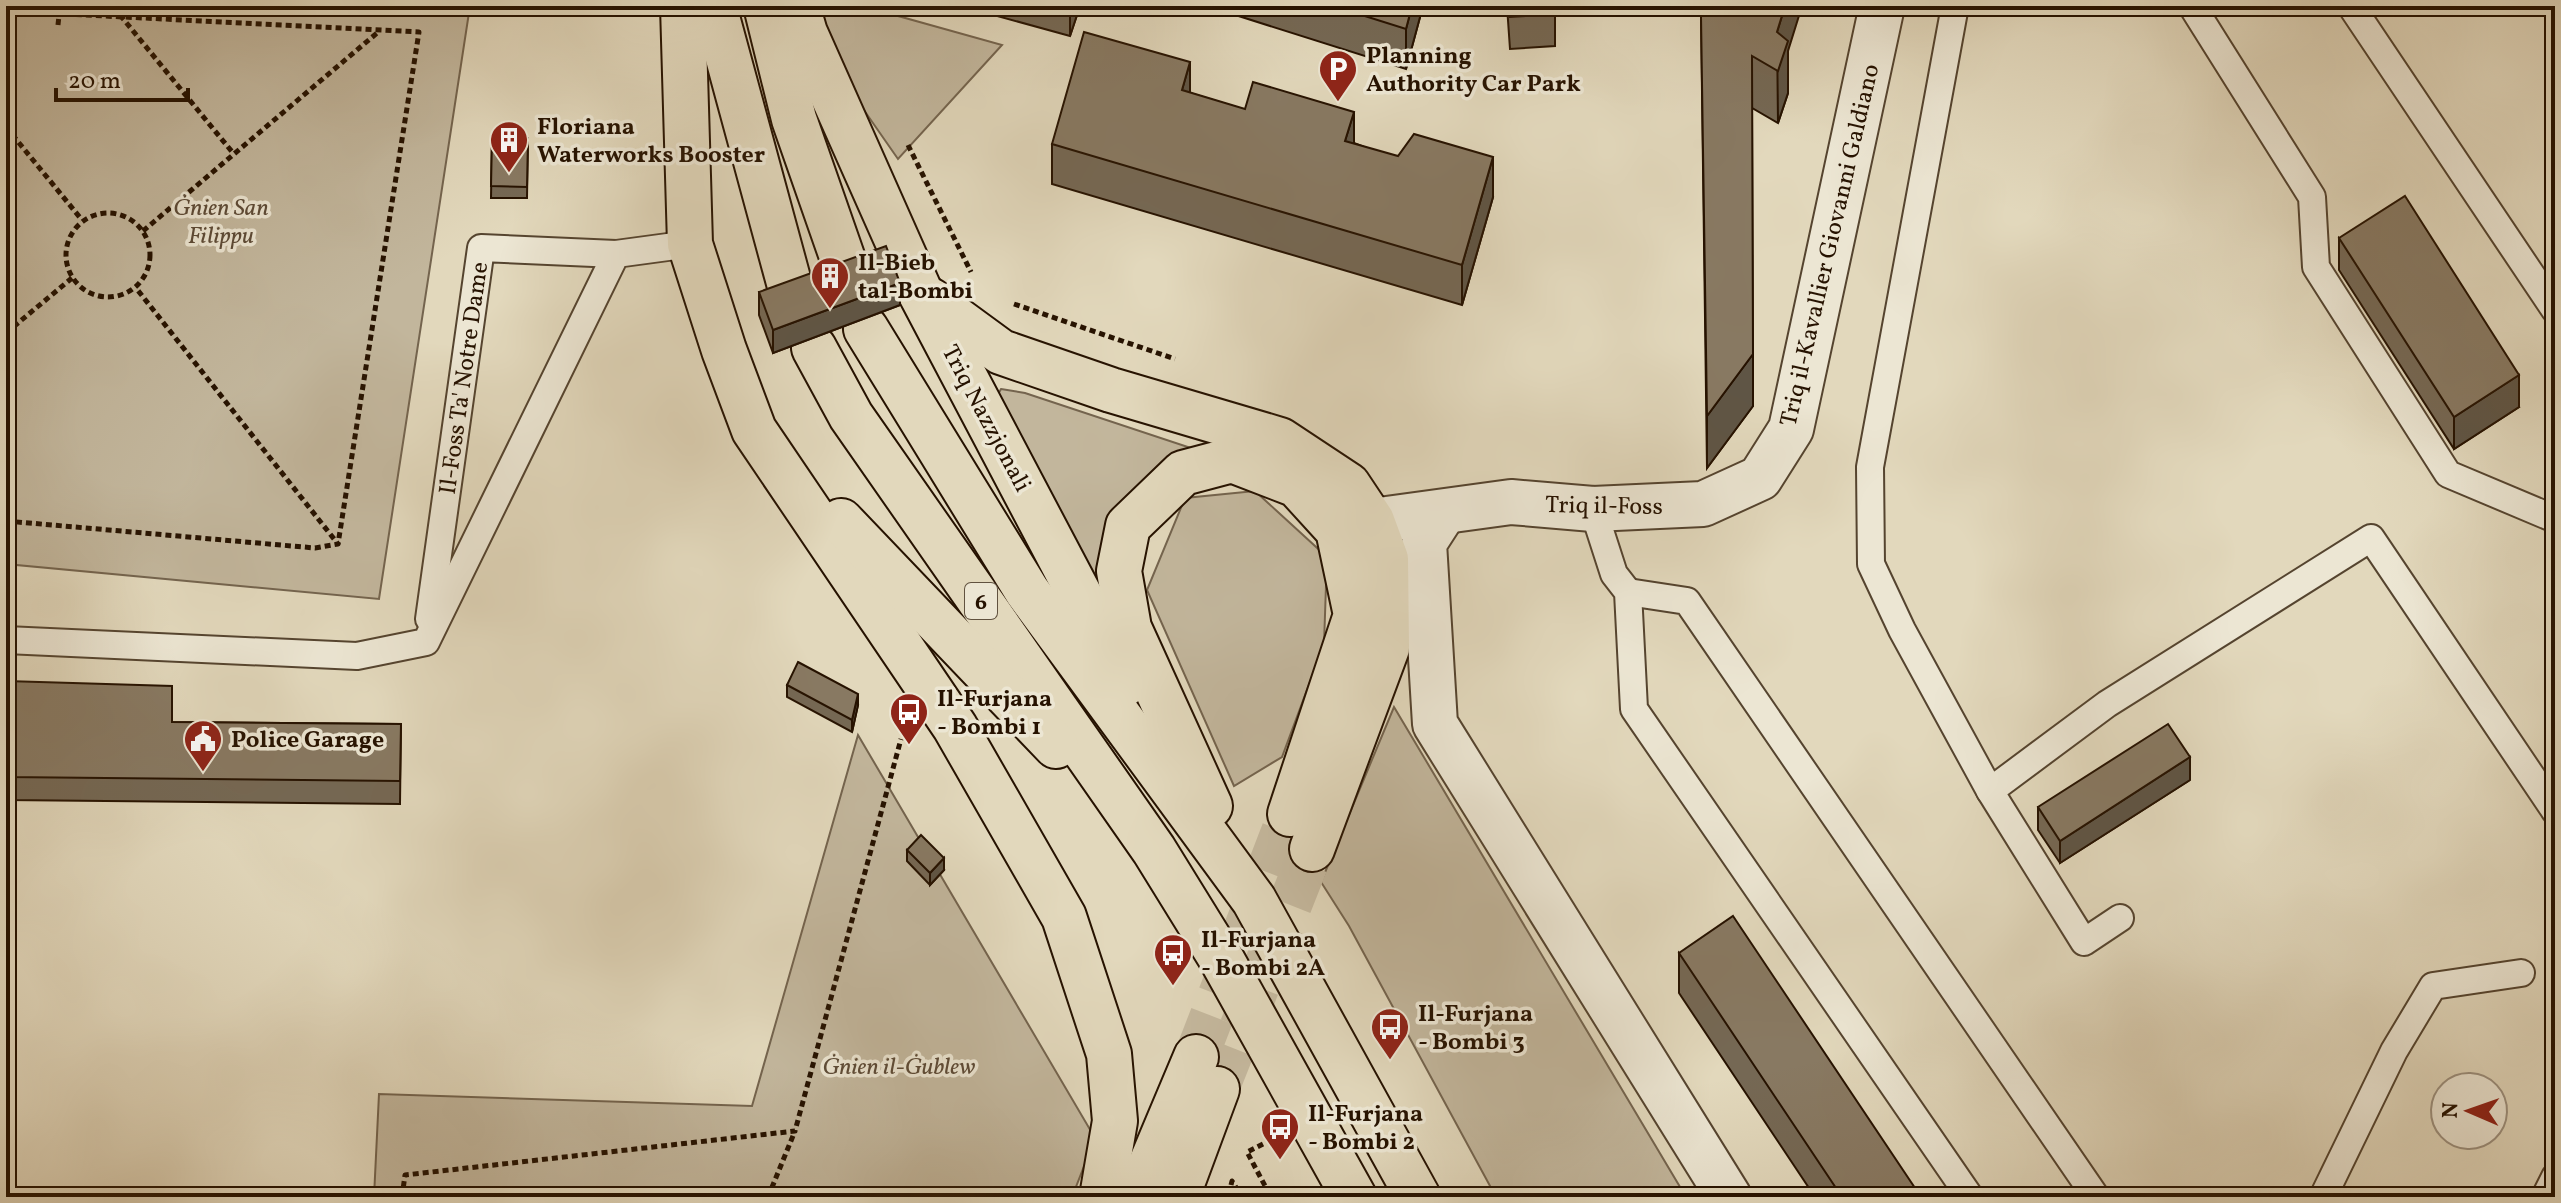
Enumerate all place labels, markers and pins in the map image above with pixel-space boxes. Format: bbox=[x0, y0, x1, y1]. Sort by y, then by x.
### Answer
place label: Planning Authority Car Park bbox=[1366, 40, 1581, 102]
parking icon: Planning Authority Car Park bbox=[1317, 48, 1359, 103]
place label: Floriana Waterworks Booster bbox=[537, 111, 765, 173]
building icon: Floriana Waterworks Booster bbox=[488, 119, 530, 174]
place label: Il-Bieb tal-Bombi bbox=[858, 247, 973, 309]
building icon: Il-Bieb tal-Bombi bbox=[809, 255, 851, 310]
place label: Il-Furjana - Bombi 1 bbox=[937, 683, 1052, 745]
bus stop icon: Il-Furjana - Bombi 1 bbox=[888, 691, 930, 746]
public building icon: Police Garage bbox=[182, 718, 224, 773]
place label: Police Garage bbox=[231, 724, 384, 758]
place label: Il-Furjana - Bombi 2A bbox=[1201, 924, 1325, 986]
bus stop icon: Il-Furjana - Bombi 2A bbox=[1152, 932, 1194, 987]
place label: Il-Furjana - Bombi 3 bbox=[1418, 998, 1533, 1060]
bus stop icon: Il-Furjana - Bombi 3 bbox=[1369, 1006, 1411, 1061]
place label: Il-Furjana - Bombi 2 bbox=[1308, 1098, 1423, 1160]
bus stop icon: Il-Furjana - Bombi 2 bbox=[1259, 1106, 1301, 1161]

